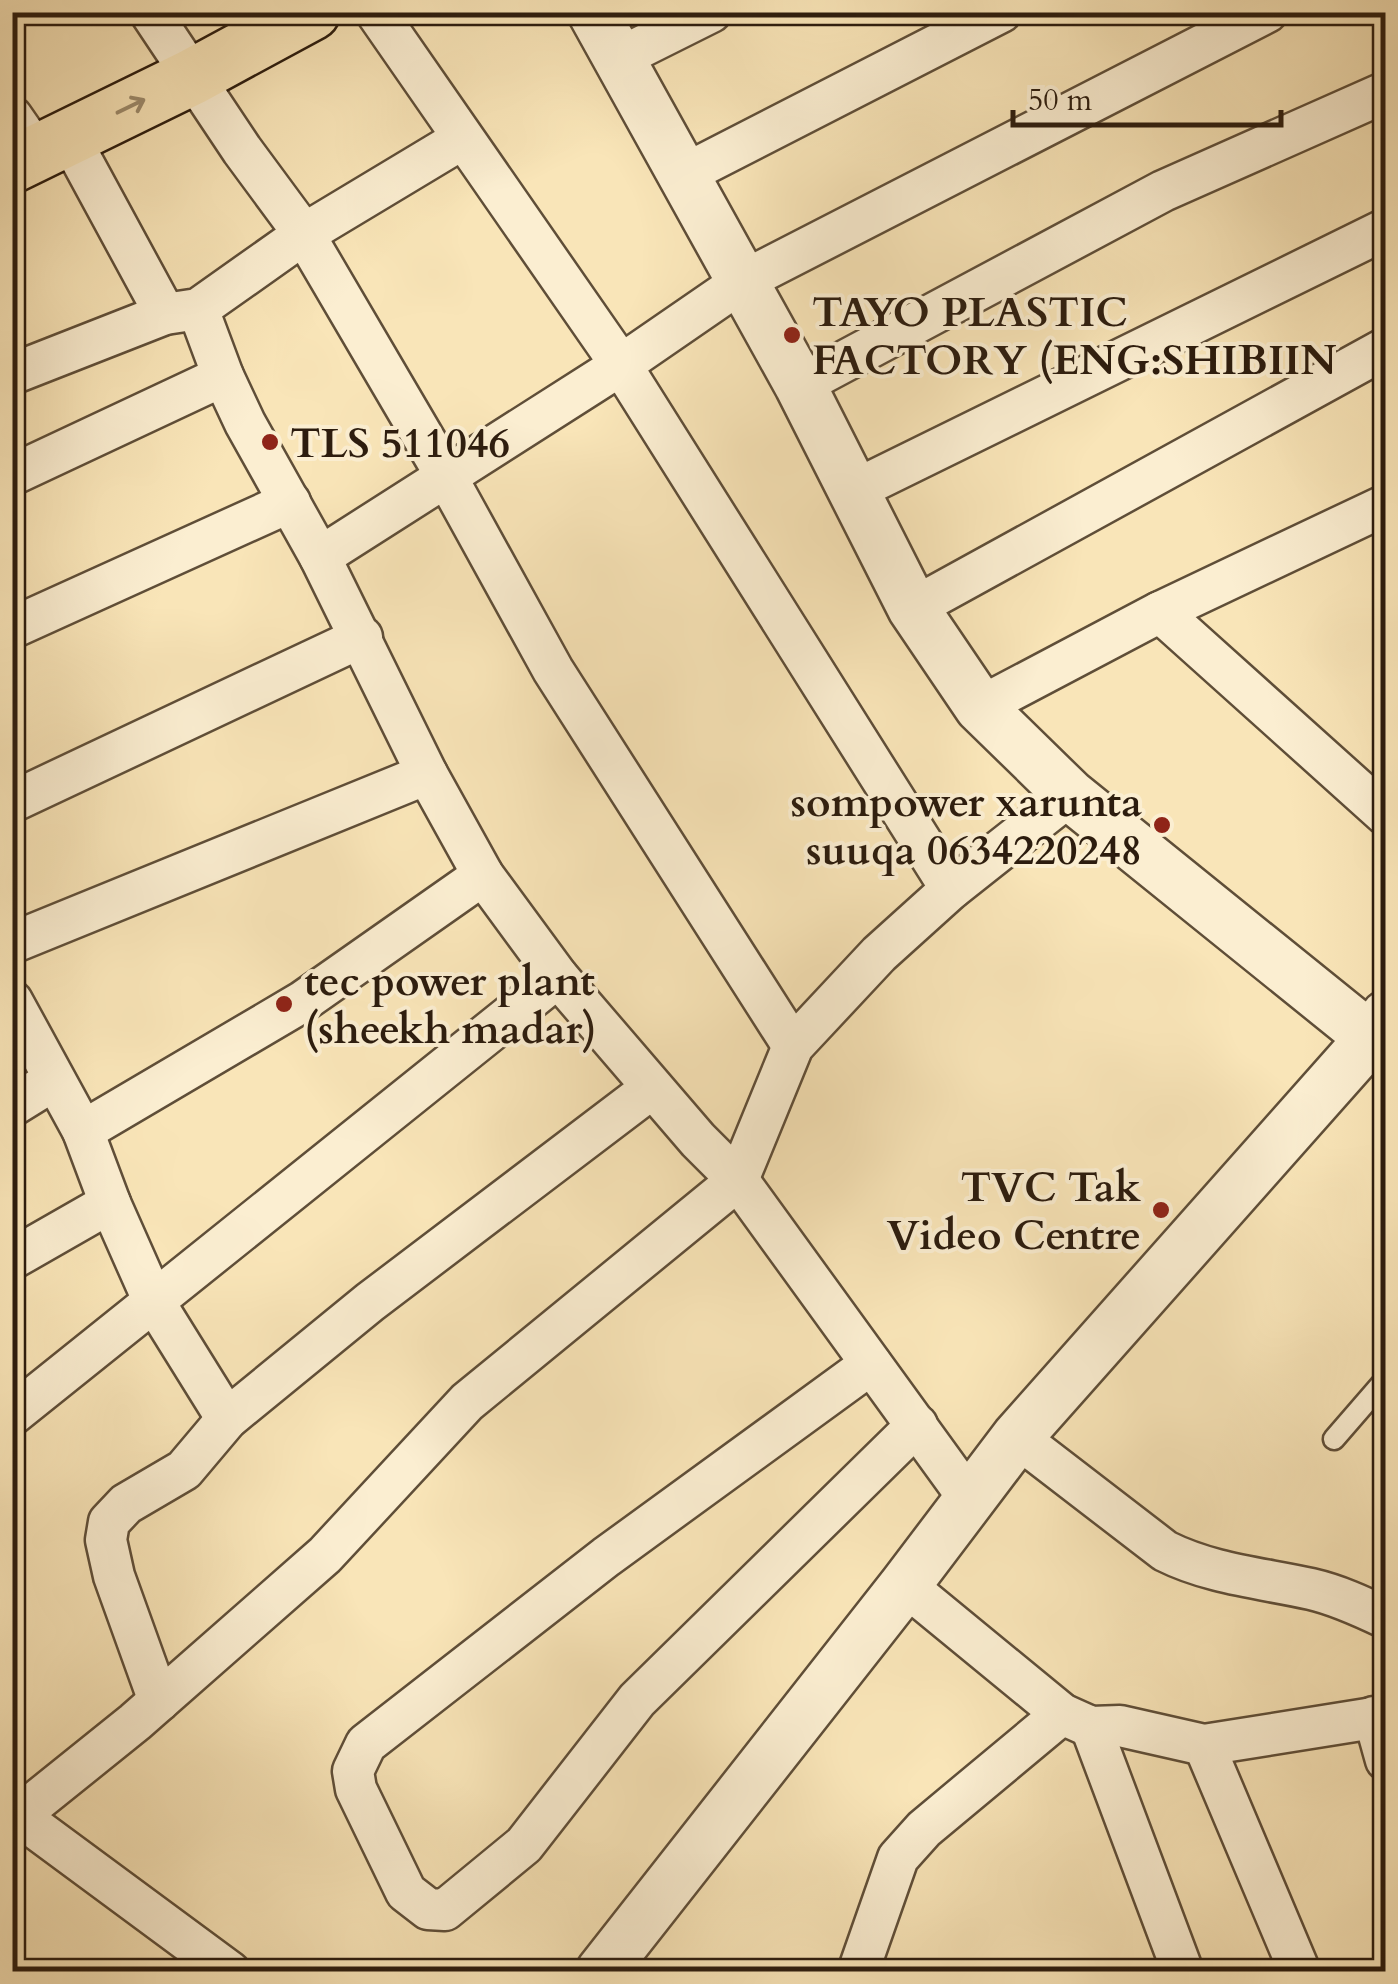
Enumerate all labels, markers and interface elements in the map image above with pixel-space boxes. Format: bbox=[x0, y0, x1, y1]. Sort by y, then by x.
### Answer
scale bar bbox=[1013, 65, 1280, 127]
text: 50 m bbox=[1028, 80, 1093, 121]
one-way arrow bbox=[115, 96, 145, 115]
place label: TAYO PLASTIC FACTORY (ENG:SHIBIIN bbox=[812, 284, 1337, 389]
marker: TAYO PLASTIC FACTORY (ENG:SHIBIIN bbox=[781, 324, 803, 346]
place label: TLS 511046 bbox=[290, 415, 510, 472]
marker: TLS 511046 bbox=[259, 431, 281, 453]
place label: sompower xarunta suuqa 0634220248 bbox=[791, 774, 1142, 879]
marker: sompower xarunta suuqa 0634220248 bbox=[1151, 814, 1173, 836]
place label: tec power plant (sheekh madar) bbox=[304, 953, 597, 1058]
marker: tec power plant (sheekh madar) bbox=[273, 993, 295, 1015]
place label: TVC Tak Video Centre bbox=[887, 1159, 1141, 1264]
marker: TVC Tak Video Centre bbox=[1150, 1199, 1172, 1221]

